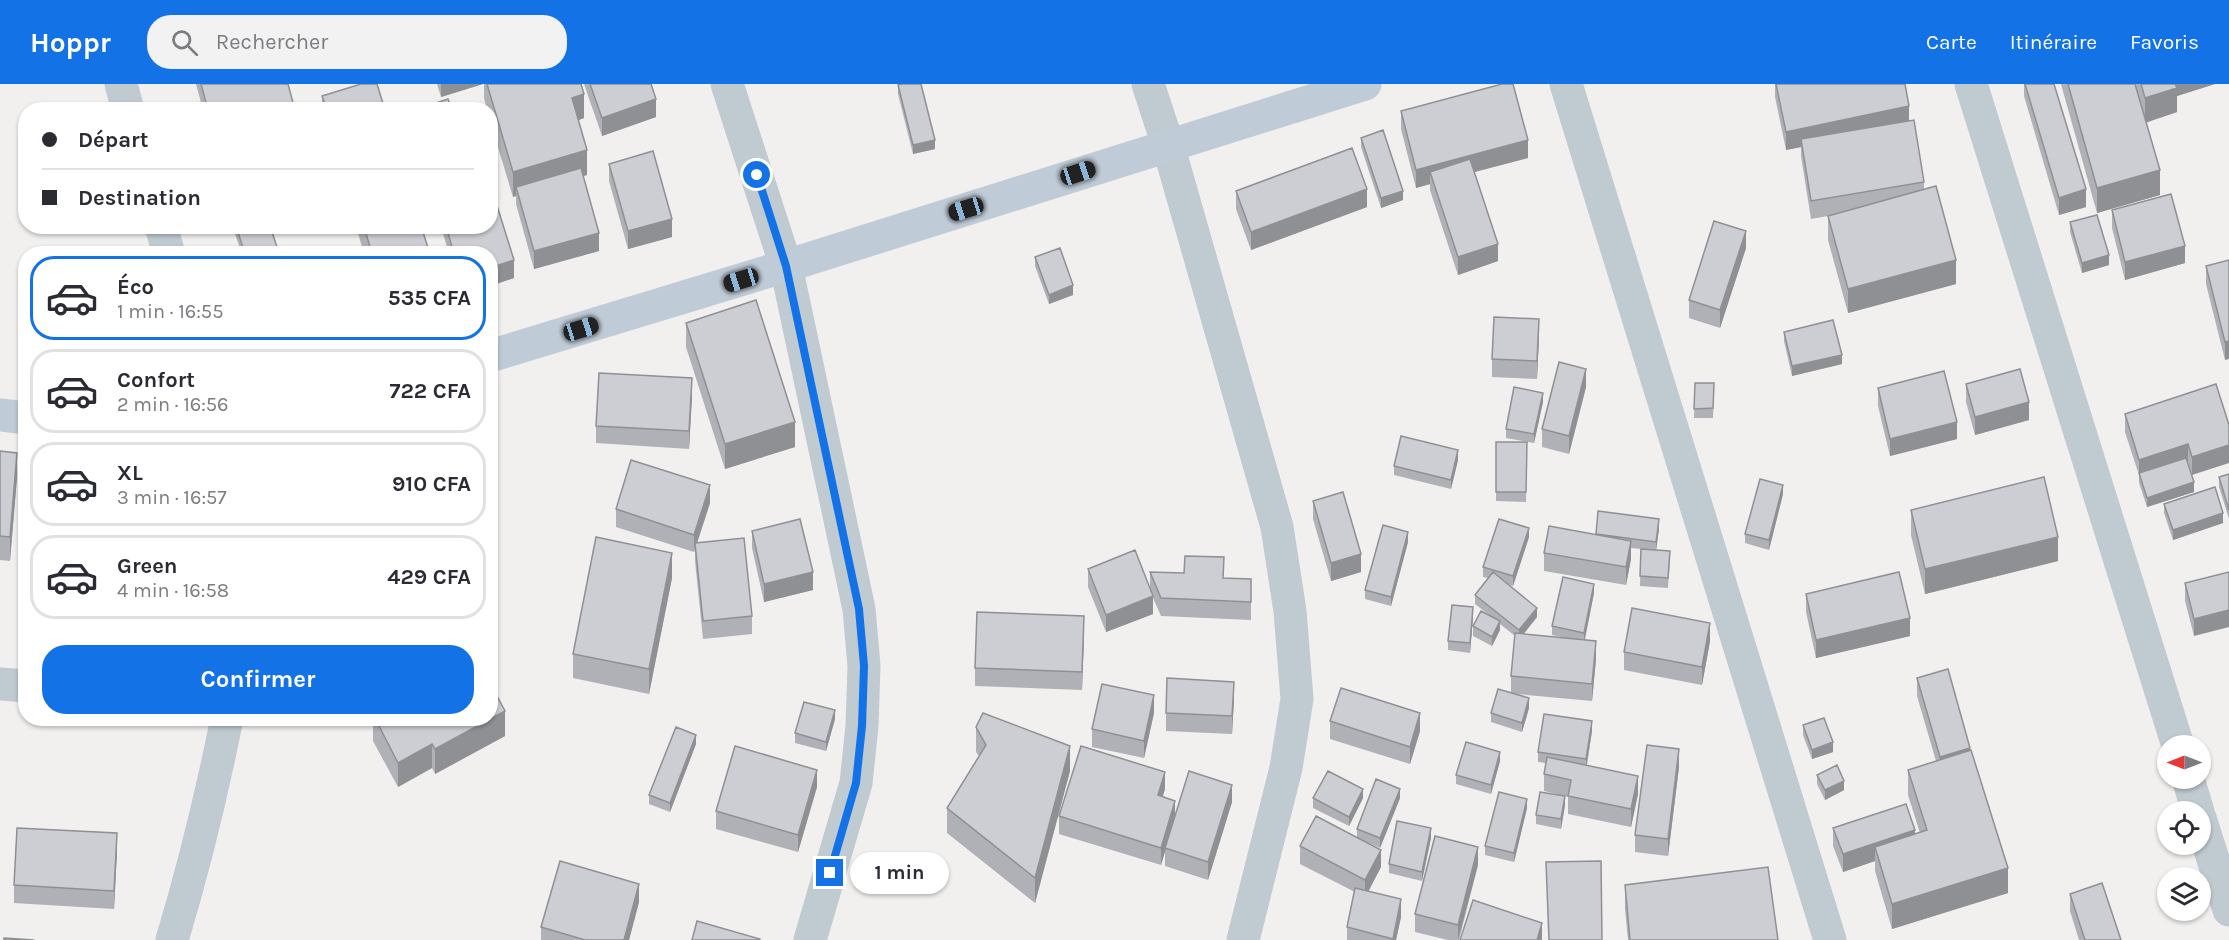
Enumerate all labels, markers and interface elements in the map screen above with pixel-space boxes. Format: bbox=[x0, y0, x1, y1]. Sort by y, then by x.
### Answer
search box bbox=[147, 15, 567, 69]
text: Hoppr bbox=[30, 26, 111, 59]
icon: search bbox=[168, 26, 201, 59]
text: Rechercher bbox=[216, 29, 328, 55]
text: Carte bbox=[1926, 30, 1977, 54]
text: Itinéraire bbox=[2010, 30, 2097, 54]
text: Favoris bbox=[2130, 30, 2199, 54]
text: Départ bbox=[78, 127, 148, 153]
car bbox=[1058, 159, 1098, 187]
route start bbox=[743, 161, 770, 188]
text: Destination bbox=[78, 185, 201, 211]
car bbox=[946, 195, 986, 223]
car bbox=[721, 266, 761, 294]
icon: car bbox=[45, 271, 99, 325]
text: Éco bbox=[117, 274, 154, 300]
text: 535 CFA bbox=[388, 285, 471, 311]
text: 1 min · 16:55 bbox=[117, 300, 223, 323]
car bbox=[561, 315, 601, 343]
icon: car bbox=[45, 364, 99, 418]
text: Confort bbox=[117, 367, 195, 393]
text: 722 CFA bbox=[390, 378, 471, 404]
text: 2 min · 16:56 bbox=[117, 393, 229, 416]
icon: car bbox=[45, 457, 99, 511]
text: XL bbox=[117, 460, 143, 486]
text: 910 CFA bbox=[392, 471, 471, 497]
text: 3 min · 16:57 bbox=[117, 486, 227, 509]
icon: car bbox=[45, 550, 99, 604]
text: Green bbox=[117, 553, 178, 579]
text: 429 CFA bbox=[387, 564, 471, 590]
text: 4 min · 16:58 bbox=[117, 579, 229, 602]
button: Confirmer bbox=[42, 645, 474, 714]
north arrow bbox=[2157, 735, 2211, 789]
map controls bbox=[2157, 735, 2211, 921]
button: locate bbox=[2157, 801, 2211, 855]
callout: 1 min bbox=[851, 852, 950, 894]
route end bbox=[816, 859, 843, 886]
text: 1 min bbox=[874, 861, 925, 884]
button: layers bbox=[2157, 867, 2211, 921]

